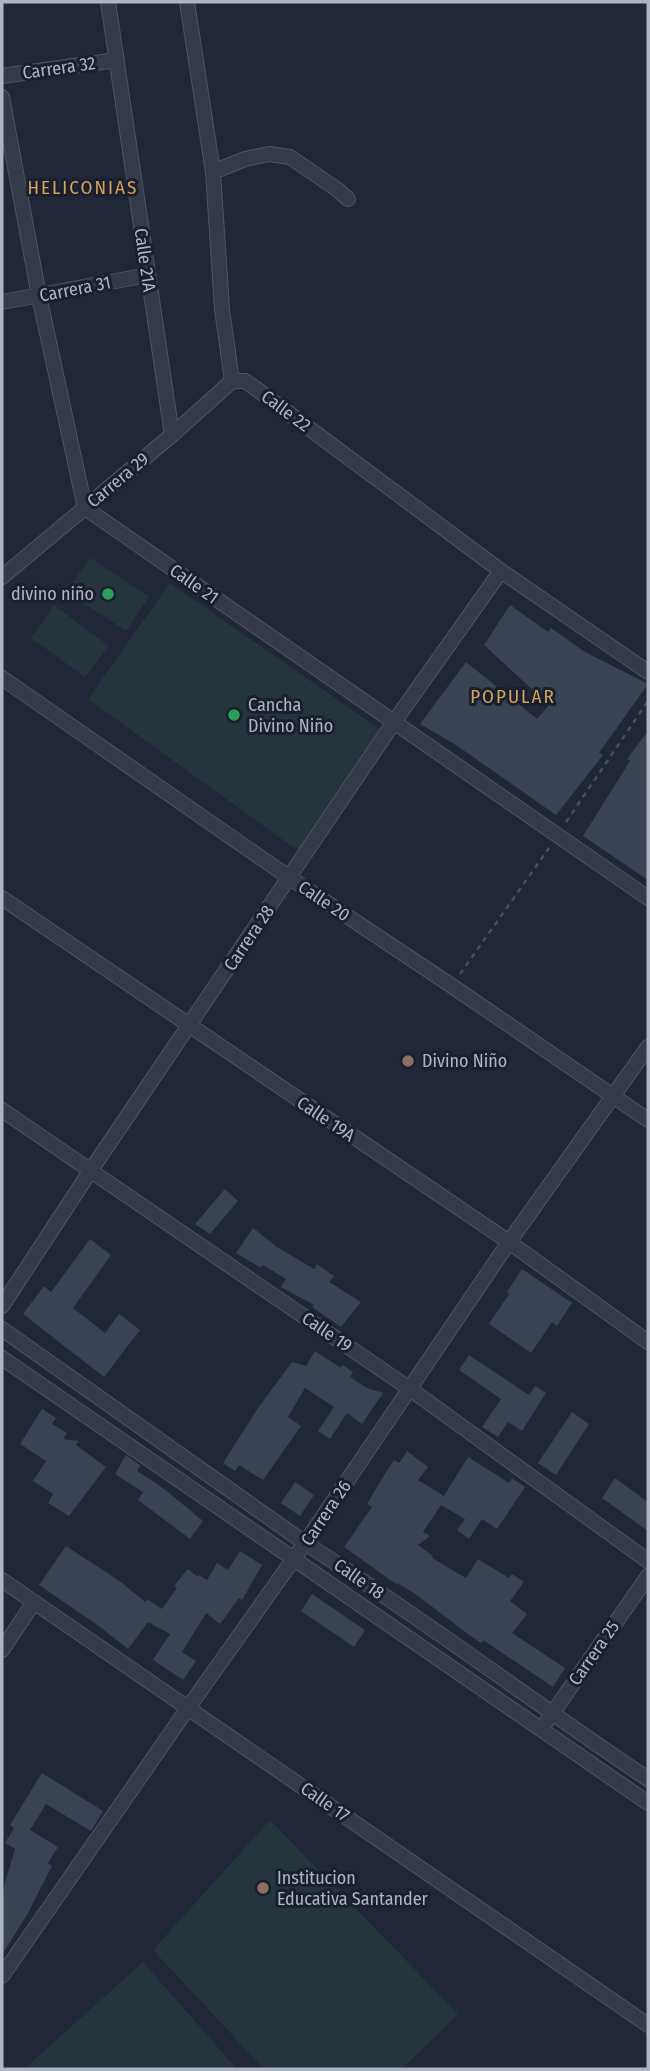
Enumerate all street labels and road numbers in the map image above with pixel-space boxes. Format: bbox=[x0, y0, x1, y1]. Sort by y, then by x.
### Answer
street label: Carrera 32 bbox=[21, 52, 97, 84]
street label: Calle 21A bbox=[130, 227, 160, 294]
street label: Carrera 31 bbox=[37, 271, 113, 307]
street label: Calle 22 bbox=[257, 385, 315, 437]
street label: Carrera 29 bbox=[83, 448, 153, 512]
street label: Calle 21 bbox=[165, 559, 223, 609]
street label: Calle 20 bbox=[294, 876, 354, 926]
street label: Carrera 28 bbox=[219, 901, 279, 975]
street label: Calle 19A bbox=[293, 1092, 360, 1147]
street label: Calle 19 bbox=[298, 1307, 356, 1357]
street label: Carrera 26 bbox=[296, 1476, 356, 1550]
street label: Calle 18 bbox=[330, 1554, 388, 1604]
street label: Carrera 25 bbox=[564, 1616, 624, 1690]
street label: Calle 17 bbox=[296, 1777, 354, 1827]

